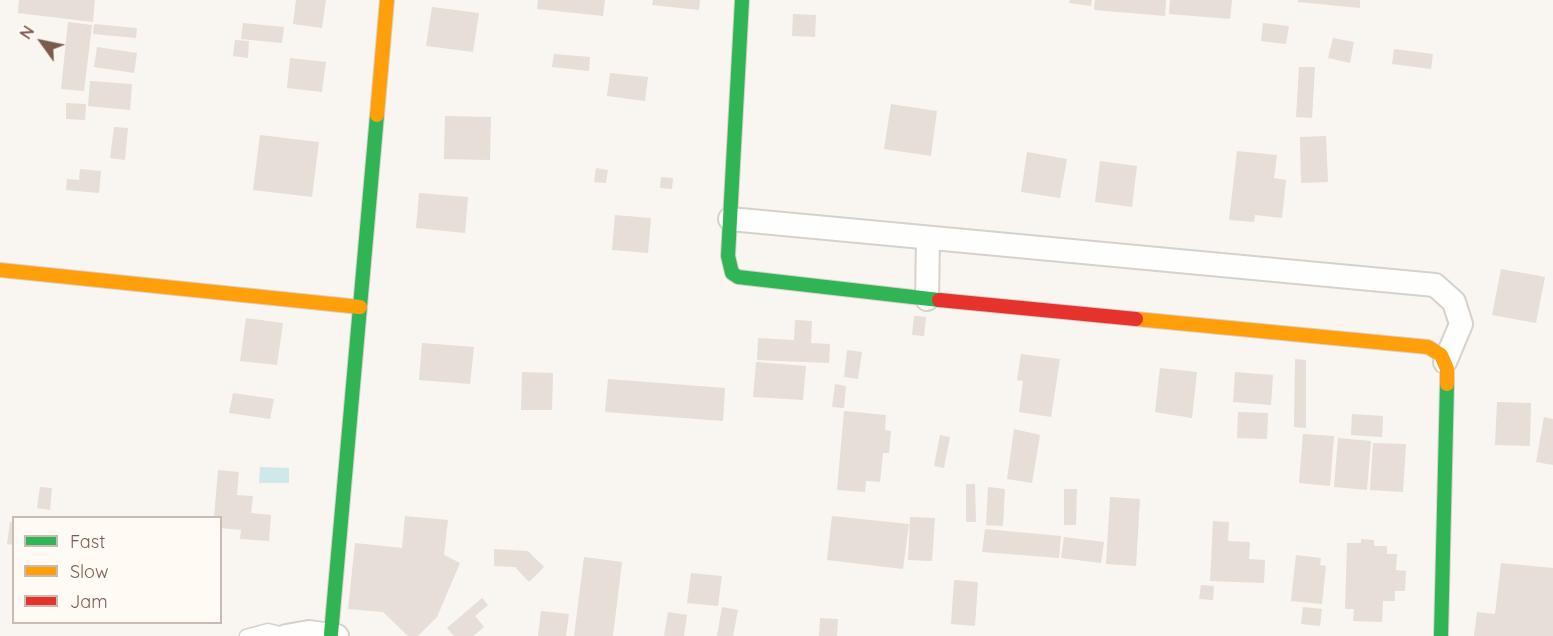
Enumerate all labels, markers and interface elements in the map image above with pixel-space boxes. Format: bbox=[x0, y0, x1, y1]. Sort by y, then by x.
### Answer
north arrow bbox=[12, 12, 72, 72]
text: N bbox=[15, 22, 38, 43]
legend bbox=[12, 516, 222, 624]
text: Fast bbox=[70, 530, 105, 553]
text: Slow bbox=[70, 560, 108, 583]
text: Jam bbox=[70, 590, 108, 613]

